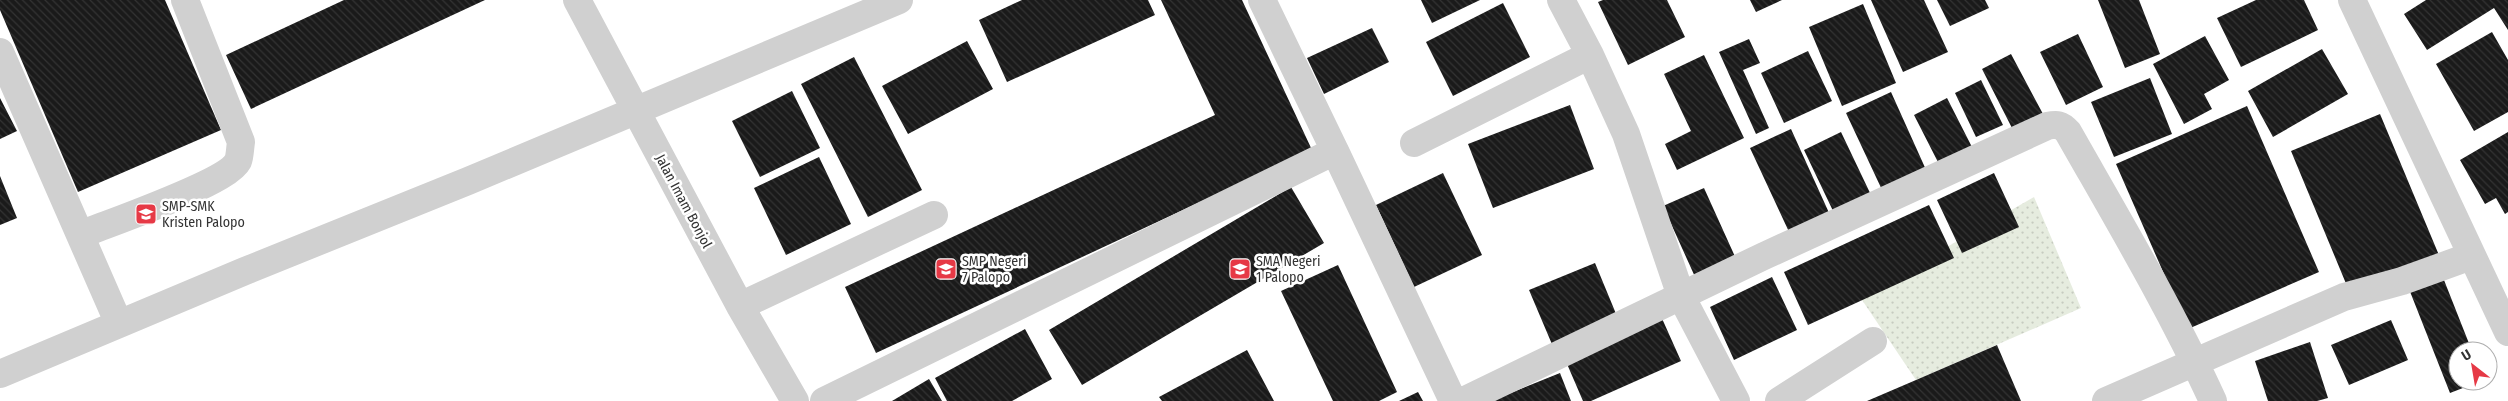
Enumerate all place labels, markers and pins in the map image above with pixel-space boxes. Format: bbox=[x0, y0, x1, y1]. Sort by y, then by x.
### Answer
place label: SMP-SMK Kristen Palopo bbox=[162, 198, 245, 231]
school or university icon: SMP-SMK Kristen Palopo bbox=[134, 202, 158, 226]
place label: SMP Negeri 7 Palopo bbox=[962, 253, 1026, 286]
place label: SMA Negeri 1 Palopo bbox=[1256, 253, 1321, 286]
school or university icon: SMP Negeri 7 Palopo bbox=[934, 257, 958, 281]
school or university icon: SMA Negeri 1 Palopo bbox=[1228, 257, 1252, 281]

